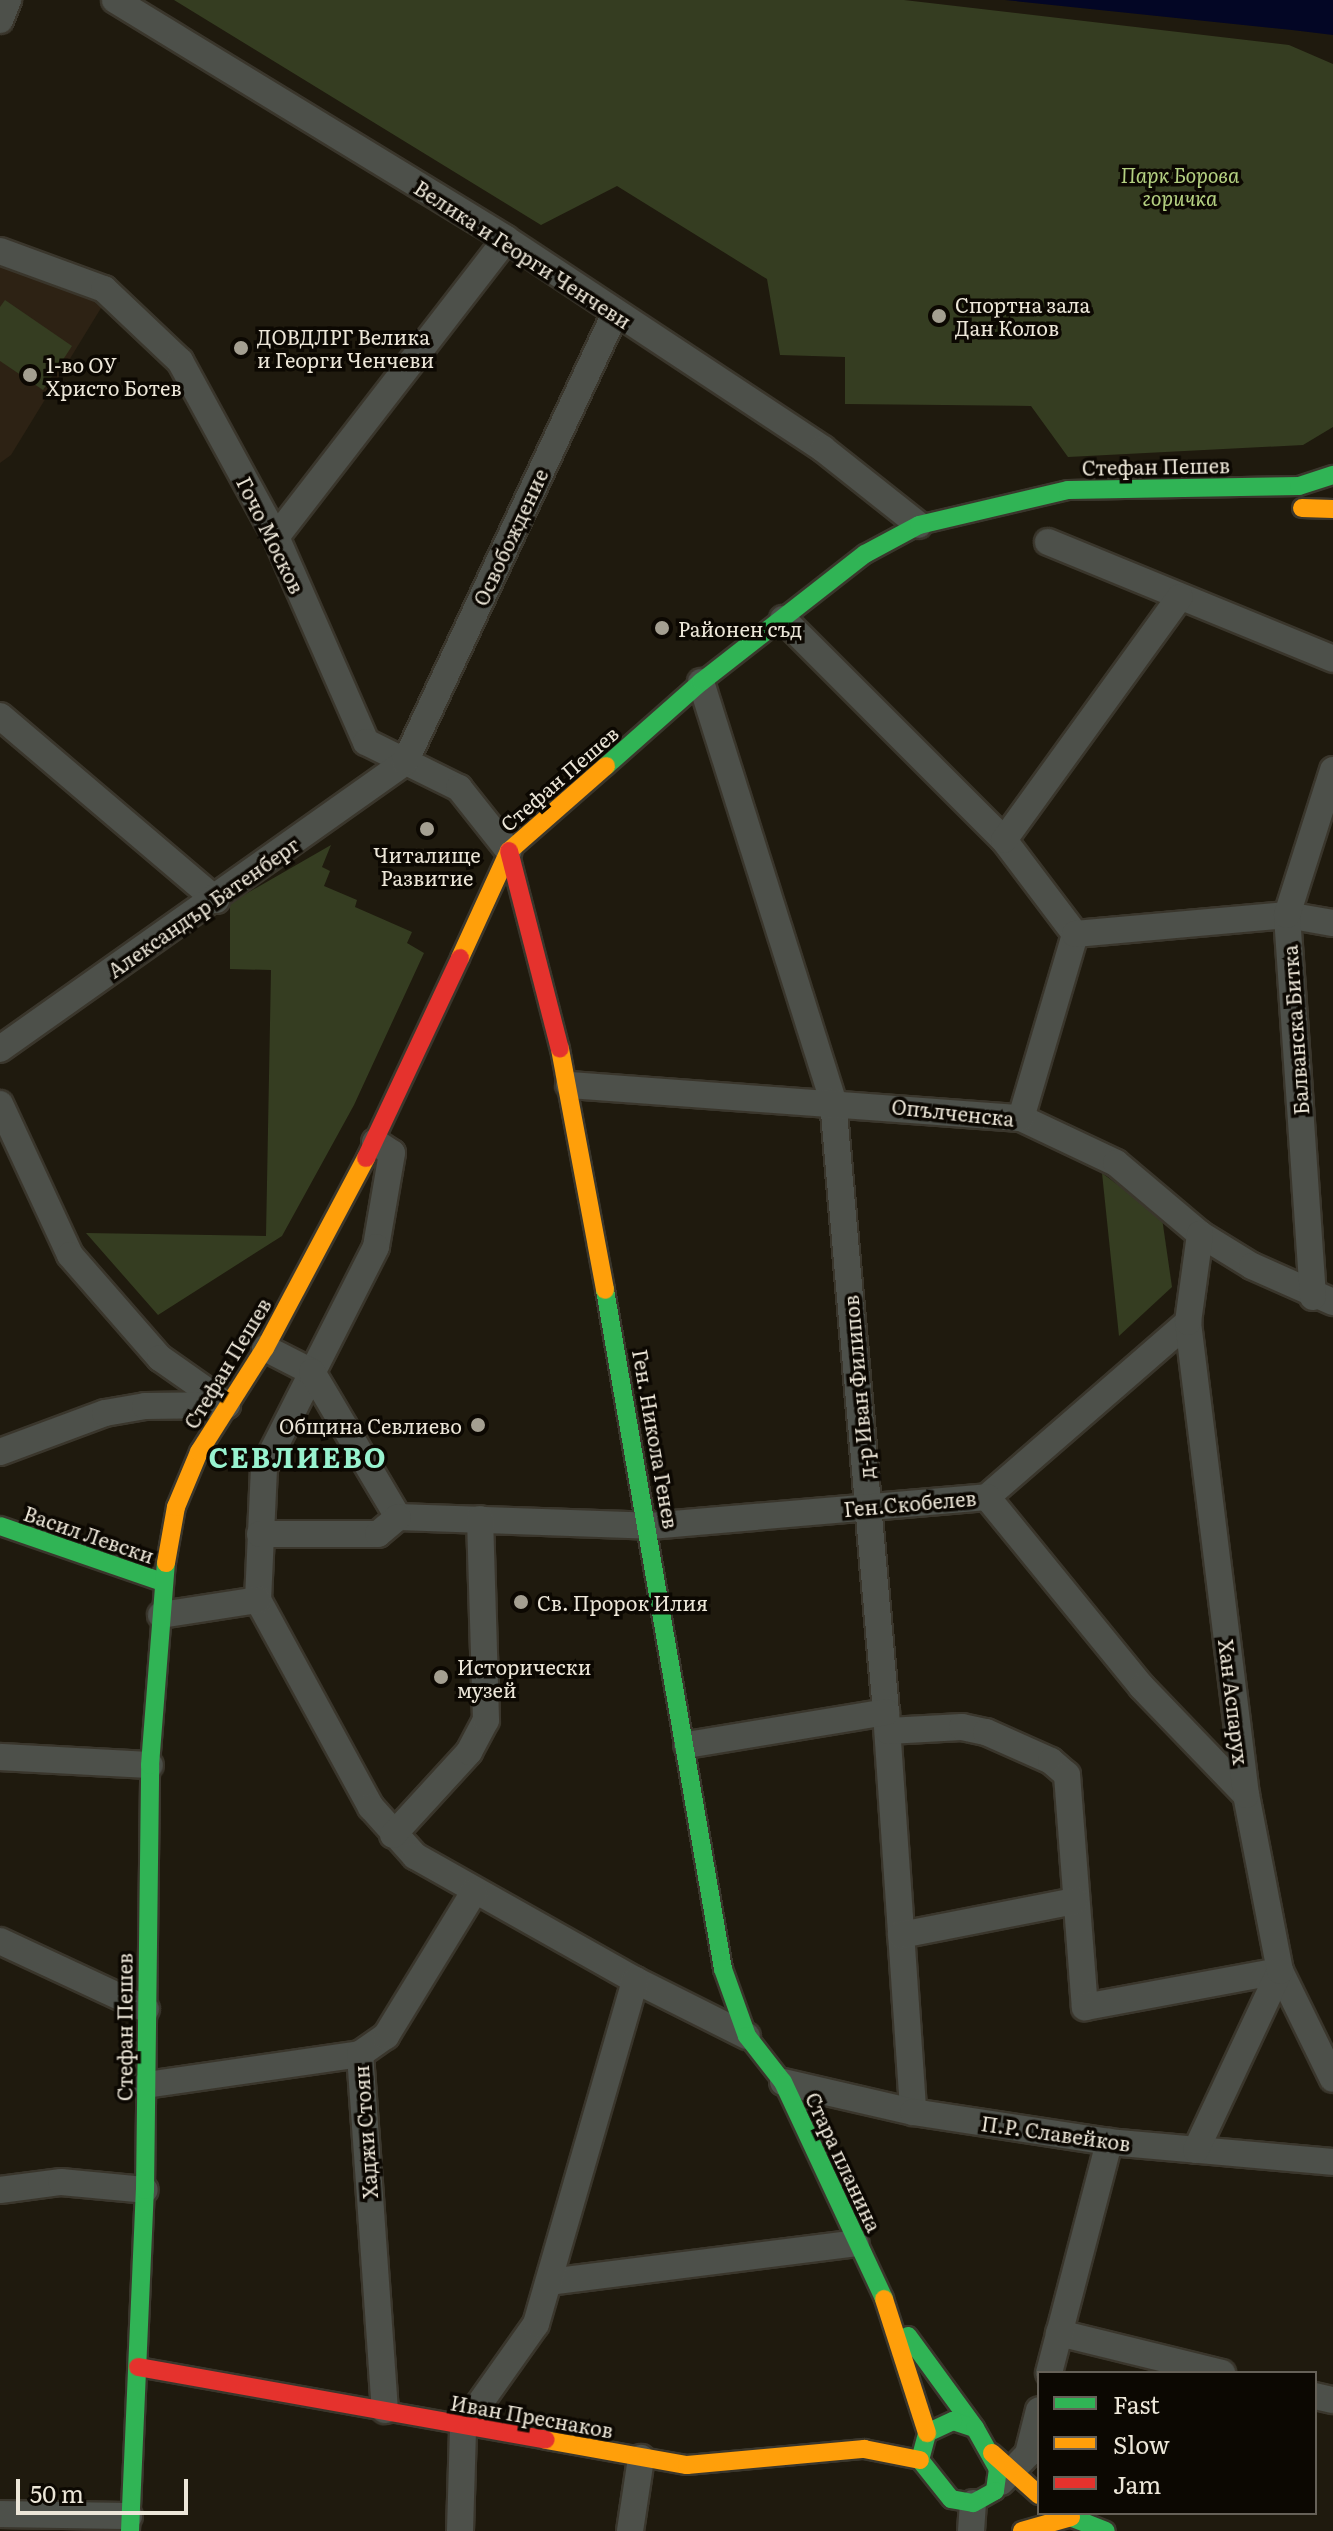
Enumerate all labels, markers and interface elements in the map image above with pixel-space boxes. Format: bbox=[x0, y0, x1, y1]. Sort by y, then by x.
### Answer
park label: Парк Борова горичка bbox=[1120, 163, 1240, 210]
street label: Велика и Георги Ченчеви bbox=[410, 175, 636, 333]
place label: Спортна зала Дан Колов bbox=[955, 292, 1090, 339]
marker: Спортна зала Дан Колов bbox=[930, 307, 948, 325]
place label: ДОВДЛРГ Велика и Георги Ченчеви bbox=[257, 324, 434, 371]
marker: ДОВДЛРГ Велика и Георги Ченчеви bbox=[232, 339, 250, 357]
place label: 1-во ОУ Христо Ботев bbox=[46, 352, 182, 399]
marker: 1-во ОУ Христо Ботев bbox=[21, 366, 39, 384]
street label: Стефан Пешев bbox=[1082, 453, 1230, 479]
street label: Освобождение bbox=[468, 465, 552, 609]
street label: Гочо Москов bbox=[232, 473, 310, 597]
place label: Районен съд bbox=[678, 616, 802, 640]
marker: Районен съд bbox=[653, 619, 671, 637]
street label: Стефан Пешев bbox=[495, 720, 623, 836]
marker: Читалище Развитие bbox=[418, 820, 436, 838]
street label: Александър Батенберг bbox=[103, 832, 303, 982]
place label: Читалище Развитие bbox=[373, 842, 481, 889]
street label: Балванска Битка bbox=[1277, 944, 1313, 1116]
street label: Опълченска bbox=[890, 1094, 1016, 1130]
street label: Стефан Пешев bbox=[179, 1293, 275, 1433]
street label: д-р Иван Филипов bbox=[838, 1294, 878, 1480]
street label: Ген. Никола Генев bbox=[628, 1347, 684, 1531]
place label: Община Севлиево bbox=[279, 1413, 462, 1437]
marker: Община Севлиево bbox=[469, 1416, 487, 1434]
district label: СЕВЛИЕВО bbox=[208, 1439, 388, 1473]
street label: Ген.Скобелев bbox=[843, 1485, 977, 1521]
street label: Васил Левски bbox=[21, 1500, 157, 1568]
place label: Св. Пророк Илия bbox=[537, 1590, 708, 1614]
marker: Св. Пророк Илия bbox=[512, 1593, 530, 1611]
street label: Хан Аспарух bbox=[1214, 1638, 1254, 1766]
place label: Исторически музей bbox=[457, 1654, 591, 1701]
marker: Исторически музей bbox=[432, 1668, 450, 1686]
street label: Стефан Пешев bbox=[112, 1953, 136, 2101]
street label: Хаджи Стоян bbox=[348, 2065, 382, 2199]
street label: Стара планина bbox=[801, 2088, 887, 2236]
street label: П.Р. Славейков bbox=[980, 2111, 1132, 2155]
legend bbox=[1037, 2371, 1317, 2515]
text: Fast bbox=[1113, 2386, 1160, 2421]
street label: Иван Преснаков bbox=[449, 2390, 615, 2442]
text: Slow bbox=[1113, 2426, 1170, 2461]
scale bar bbox=[20, 2463, 192, 2513]
text: Jam bbox=[1113, 2466, 1161, 2501]
text: 50 m bbox=[30, 2475, 84, 2510]

